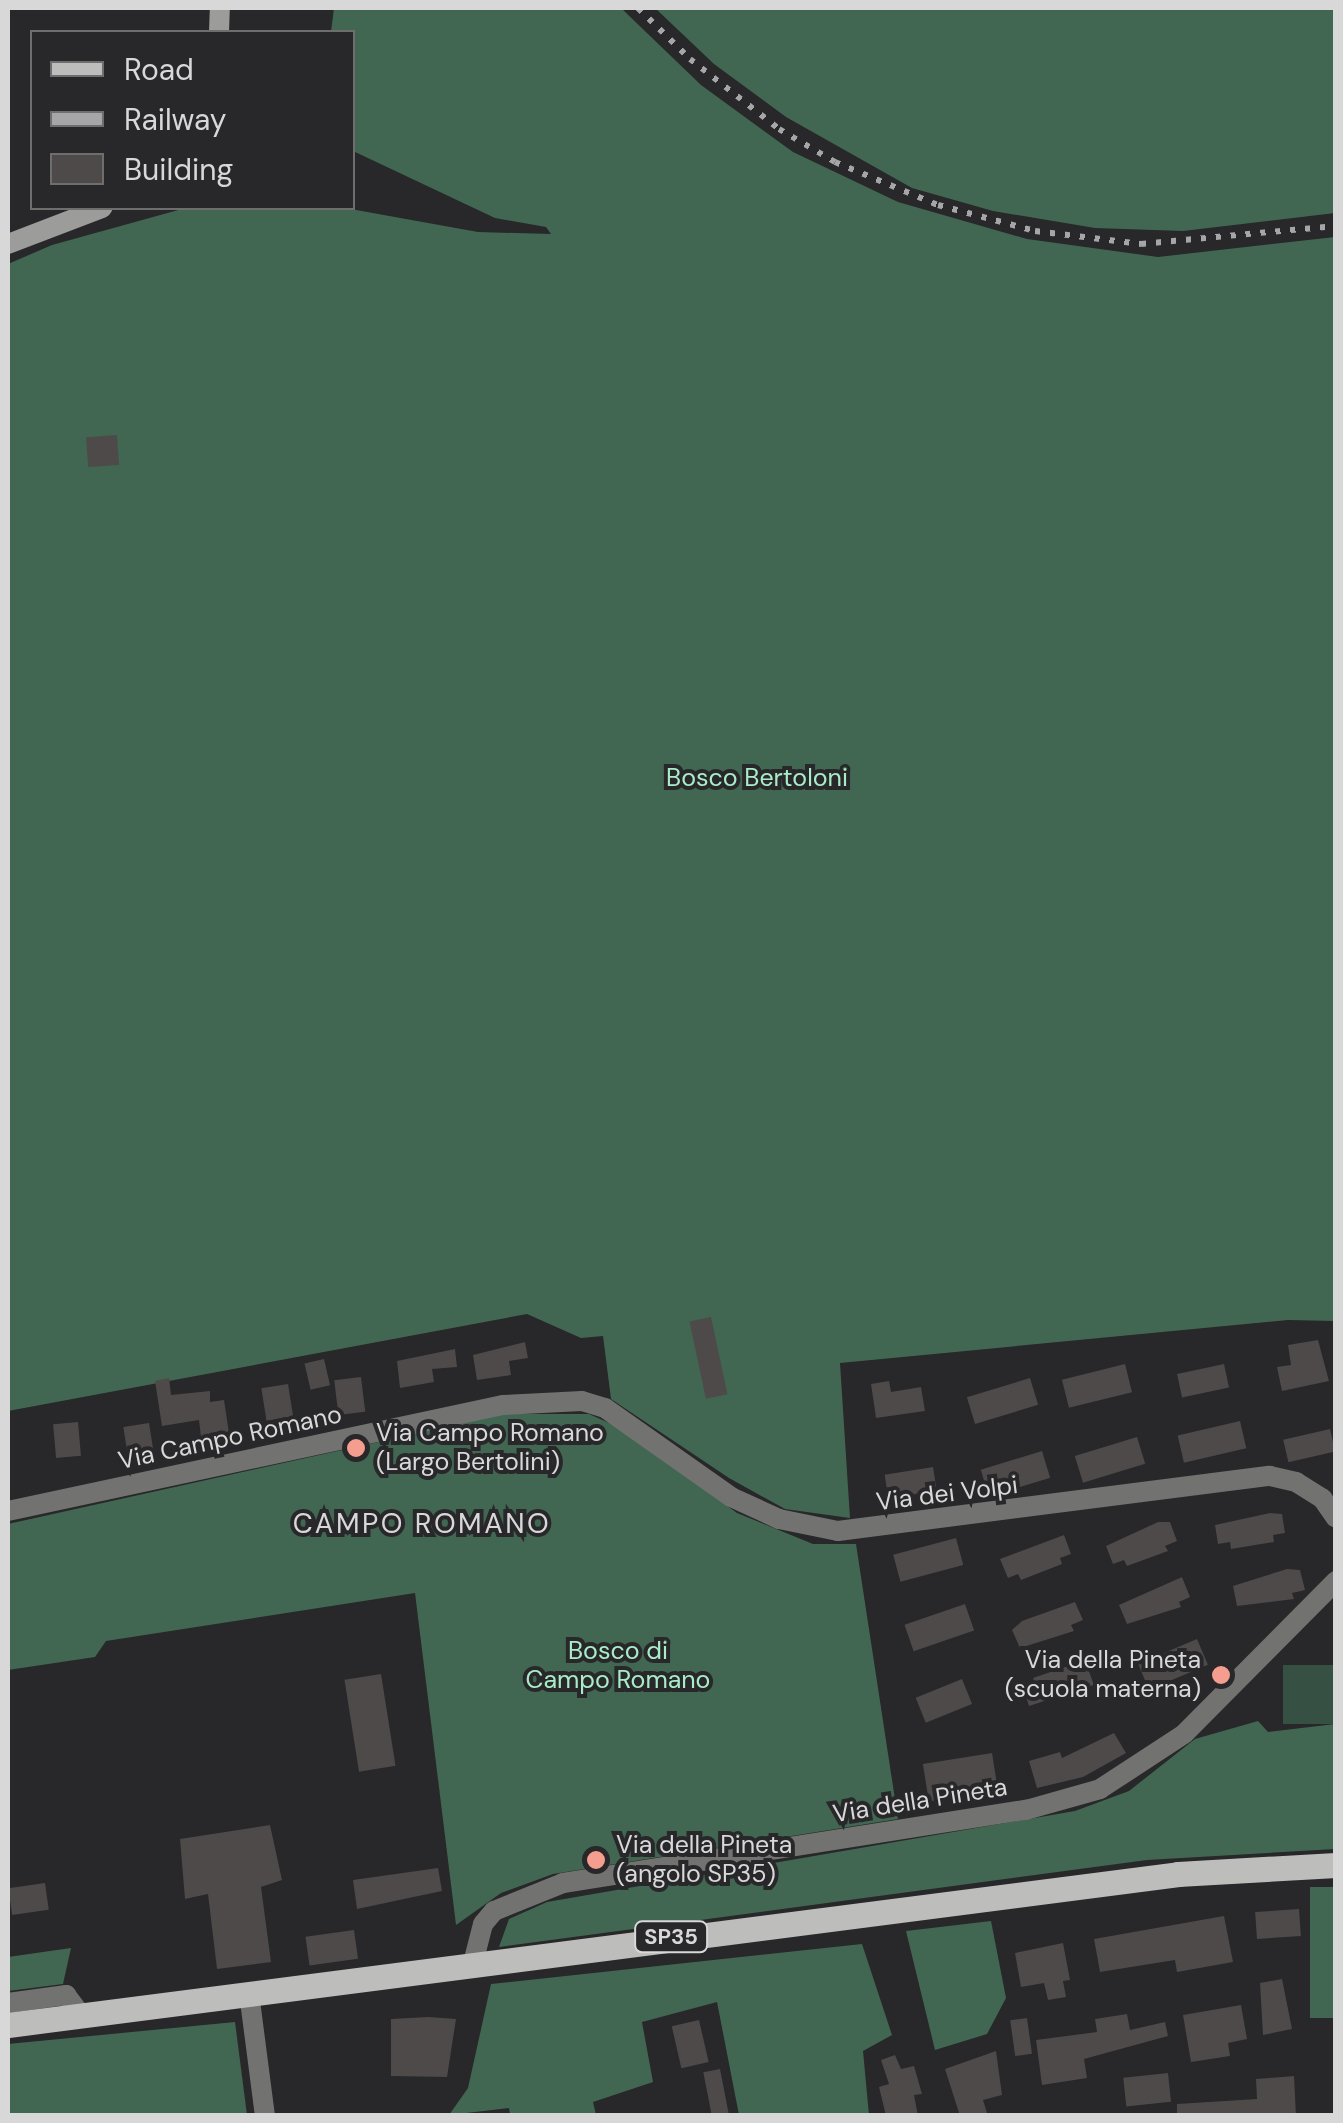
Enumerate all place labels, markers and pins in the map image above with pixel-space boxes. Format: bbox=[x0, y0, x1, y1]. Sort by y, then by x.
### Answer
place label: Via Campo Romano (Largo Bertolini) bbox=[376, 1419, 604, 1478]
marker: Via Campo Romano (Largo Bertolini) bbox=[345, 1437, 367, 1459]
place label: Via della Pineta (scuola materna) bbox=[1005, 1646, 1201, 1705]
marker: Via della Pineta (scuola materna) bbox=[1210, 1664, 1232, 1686]
place label: Via della Pineta (angolo SP35) bbox=[616, 1831, 792, 1890]
marker: Via della Pineta (angolo SP35) bbox=[585, 1849, 607, 1871]

